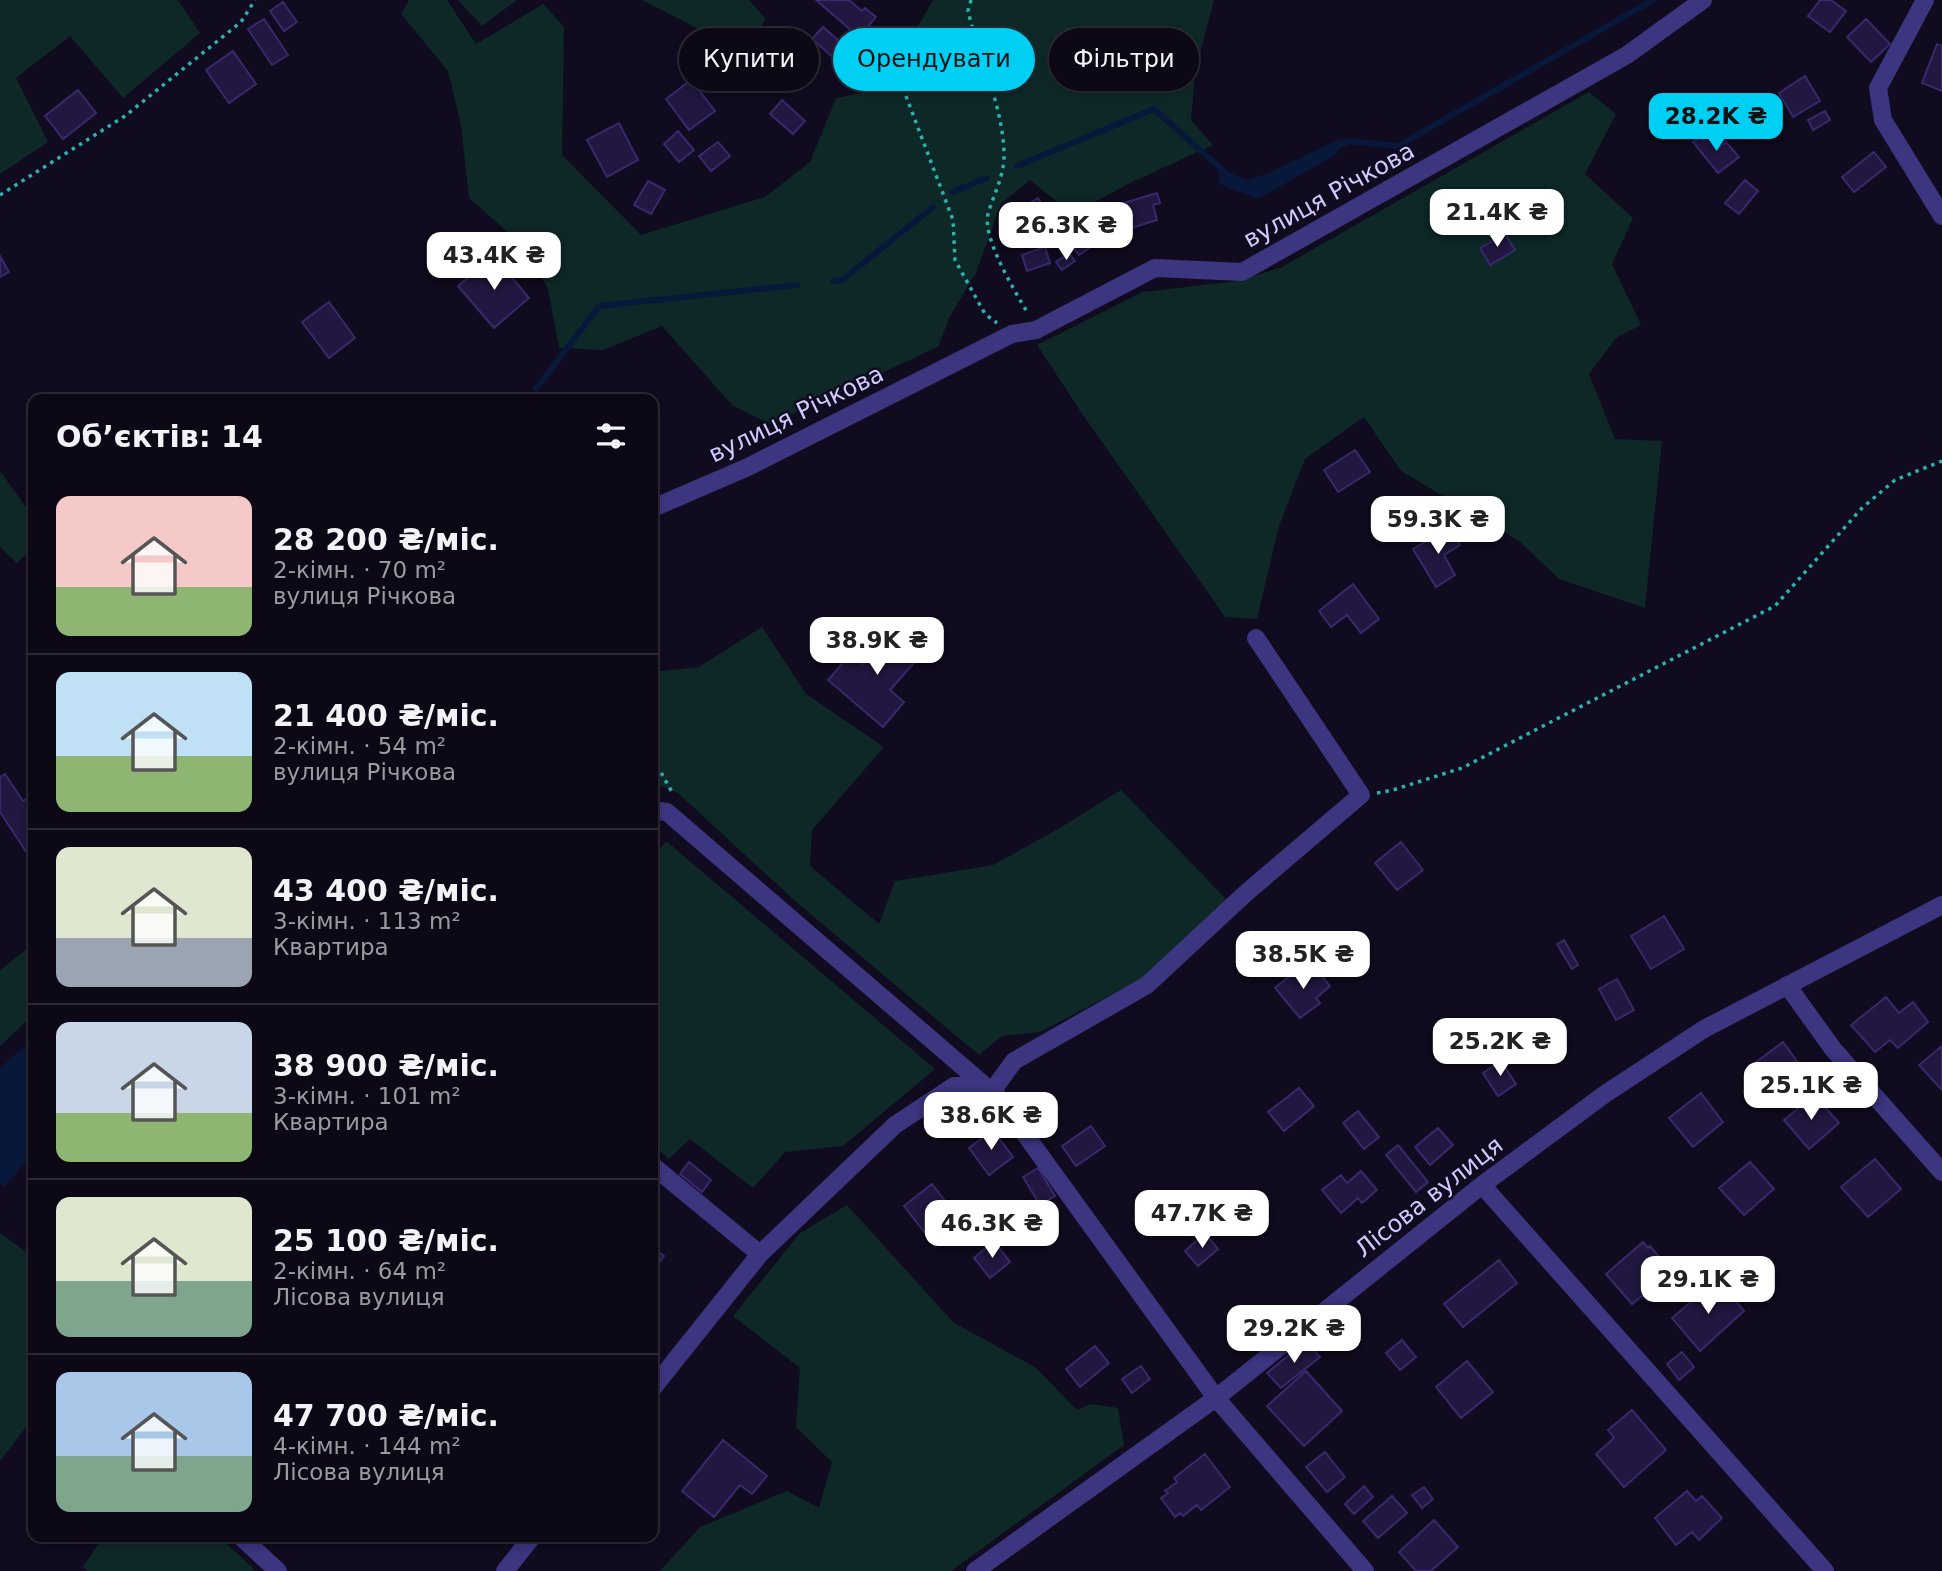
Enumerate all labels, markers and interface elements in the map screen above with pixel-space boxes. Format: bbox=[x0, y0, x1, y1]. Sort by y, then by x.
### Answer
chip: Купити bbox=[679, 28, 819, 91]
chip: Орендувати bbox=[833, 28, 1035, 91]
chip: Фільтри bbox=[1049, 28, 1199, 91]
pin: 28.2K ₴ bbox=[1651, 94, 1781, 153]
text: 28.2K ₴ bbox=[1665, 103, 1767, 129]
street label: вулиця Річкова bbox=[1239, 136, 1419, 254]
pin: 21.4K ₴ bbox=[1432, 190, 1562, 249]
text: 21.4K ₴ bbox=[1446, 199, 1548, 225]
pin: 26.3K ₴ bbox=[1001, 202, 1131, 262]
text: 26.3K ₴ bbox=[1015, 212, 1117, 238]
pin: 43.4K ₴ bbox=[429, 232, 559, 292]
text: 43.4K ₴ bbox=[443, 242, 545, 268]
street label: вулиця Річкова bbox=[704, 360, 888, 468]
icon: filters bbox=[592, 417, 630, 455]
text: Об’єктів: 14 bbox=[56, 419, 263, 454]
pin: 59.3K ₴ bbox=[1373, 496, 1503, 556]
text: 59.3K ₴ bbox=[1387, 506, 1489, 532]
text: 28 200 ₴/міс. bbox=[273, 522, 499, 557]
icon: home bbox=[112, 524, 196, 608]
text: 2-кімн. · 70 m² bbox=[273, 557, 446, 583]
text: вулиця Річкова bbox=[273, 583, 456, 609]
pin: 38.9K ₴ bbox=[812, 618, 942, 677]
text: 38.9K ₴ bbox=[826, 627, 928, 653]
text: 21 400 ₴/міс. bbox=[273, 698, 499, 733]
icon: home bbox=[112, 700, 196, 784]
text: 2-кімн. · 54 m² bbox=[273, 733, 446, 759]
text: вулиця Річкова bbox=[273, 759, 456, 785]
text: 43 400 ₴/міс. bbox=[273, 873, 499, 908]
icon: home bbox=[112, 875, 196, 959]
text: 3-кімн. · 113 m² bbox=[273, 908, 461, 934]
pin: 38.5K ₴ bbox=[1238, 932, 1368, 991]
text: Квартира bbox=[273, 934, 389, 960]
text: 38.5K ₴ bbox=[1252, 941, 1354, 967]
pin: 25.2K ₴ bbox=[1435, 1018, 1565, 1078]
text: 25.2K ₴ bbox=[1449, 1028, 1551, 1054]
text: 38 900 ₴/міс. bbox=[273, 1048, 499, 1083]
icon: home bbox=[112, 1050, 196, 1134]
pin: 25.1K ₴ bbox=[1746, 1062, 1876, 1122]
text: 25.1K ₴ bbox=[1760, 1072, 1862, 1098]
text: 3-кімн. · 101 m² bbox=[273, 1083, 461, 1109]
pin: 38.6K ₴ bbox=[926, 1092, 1056, 1152]
text: 38.6K ₴ bbox=[940, 1102, 1042, 1128]
text: Квартира bbox=[273, 1109, 389, 1135]
street label: Лісова вулиця bbox=[1350, 1131, 1508, 1263]
pin: 47.7K ₴ bbox=[1137, 1190, 1267, 1250]
pin: 46.3K ₴ bbox=[927, 1200, 1057, 1260]
text: 47.7K ₴ bbox=[1151, 1200, 1253, 1226]
text: 46.3K ₴ bbox=[941, 1210, 1043, 1236]
text: 25 100 ₴/міс. bbox=[273, 1223, 499, 1258]
icon: home bbox=[112, 1225, 196, 1309]
pin: 29.1K ₴ bbox=[1643, 1256, 1773, 1316]
text: 2-кімн. · 64 m² bbox=[273, 1258, 446, 1284]
text: 29.1K ₴ bbox=[1657, 1266, 1759, 1292]
text: Лісова вулиця bbox=[273, 1284, 445, 1310]
pin: 29.2K ₴ bbox=[1229, 1306, 1359, 1365]
text: 29.2K ₴ bbox=[1243, 1315, 1345, 1341]
text: 47 700 ₴/міс. bbox=[273, 1398, 499, 1433]
icon: home bbox=[112, 1400, 196, 1484]
text: 4-кімн. · 144 m² bbox=[273, 1433, 461, 1459]
text: Лісова вулиця bbox=[273, 1459, 445, 1485]

